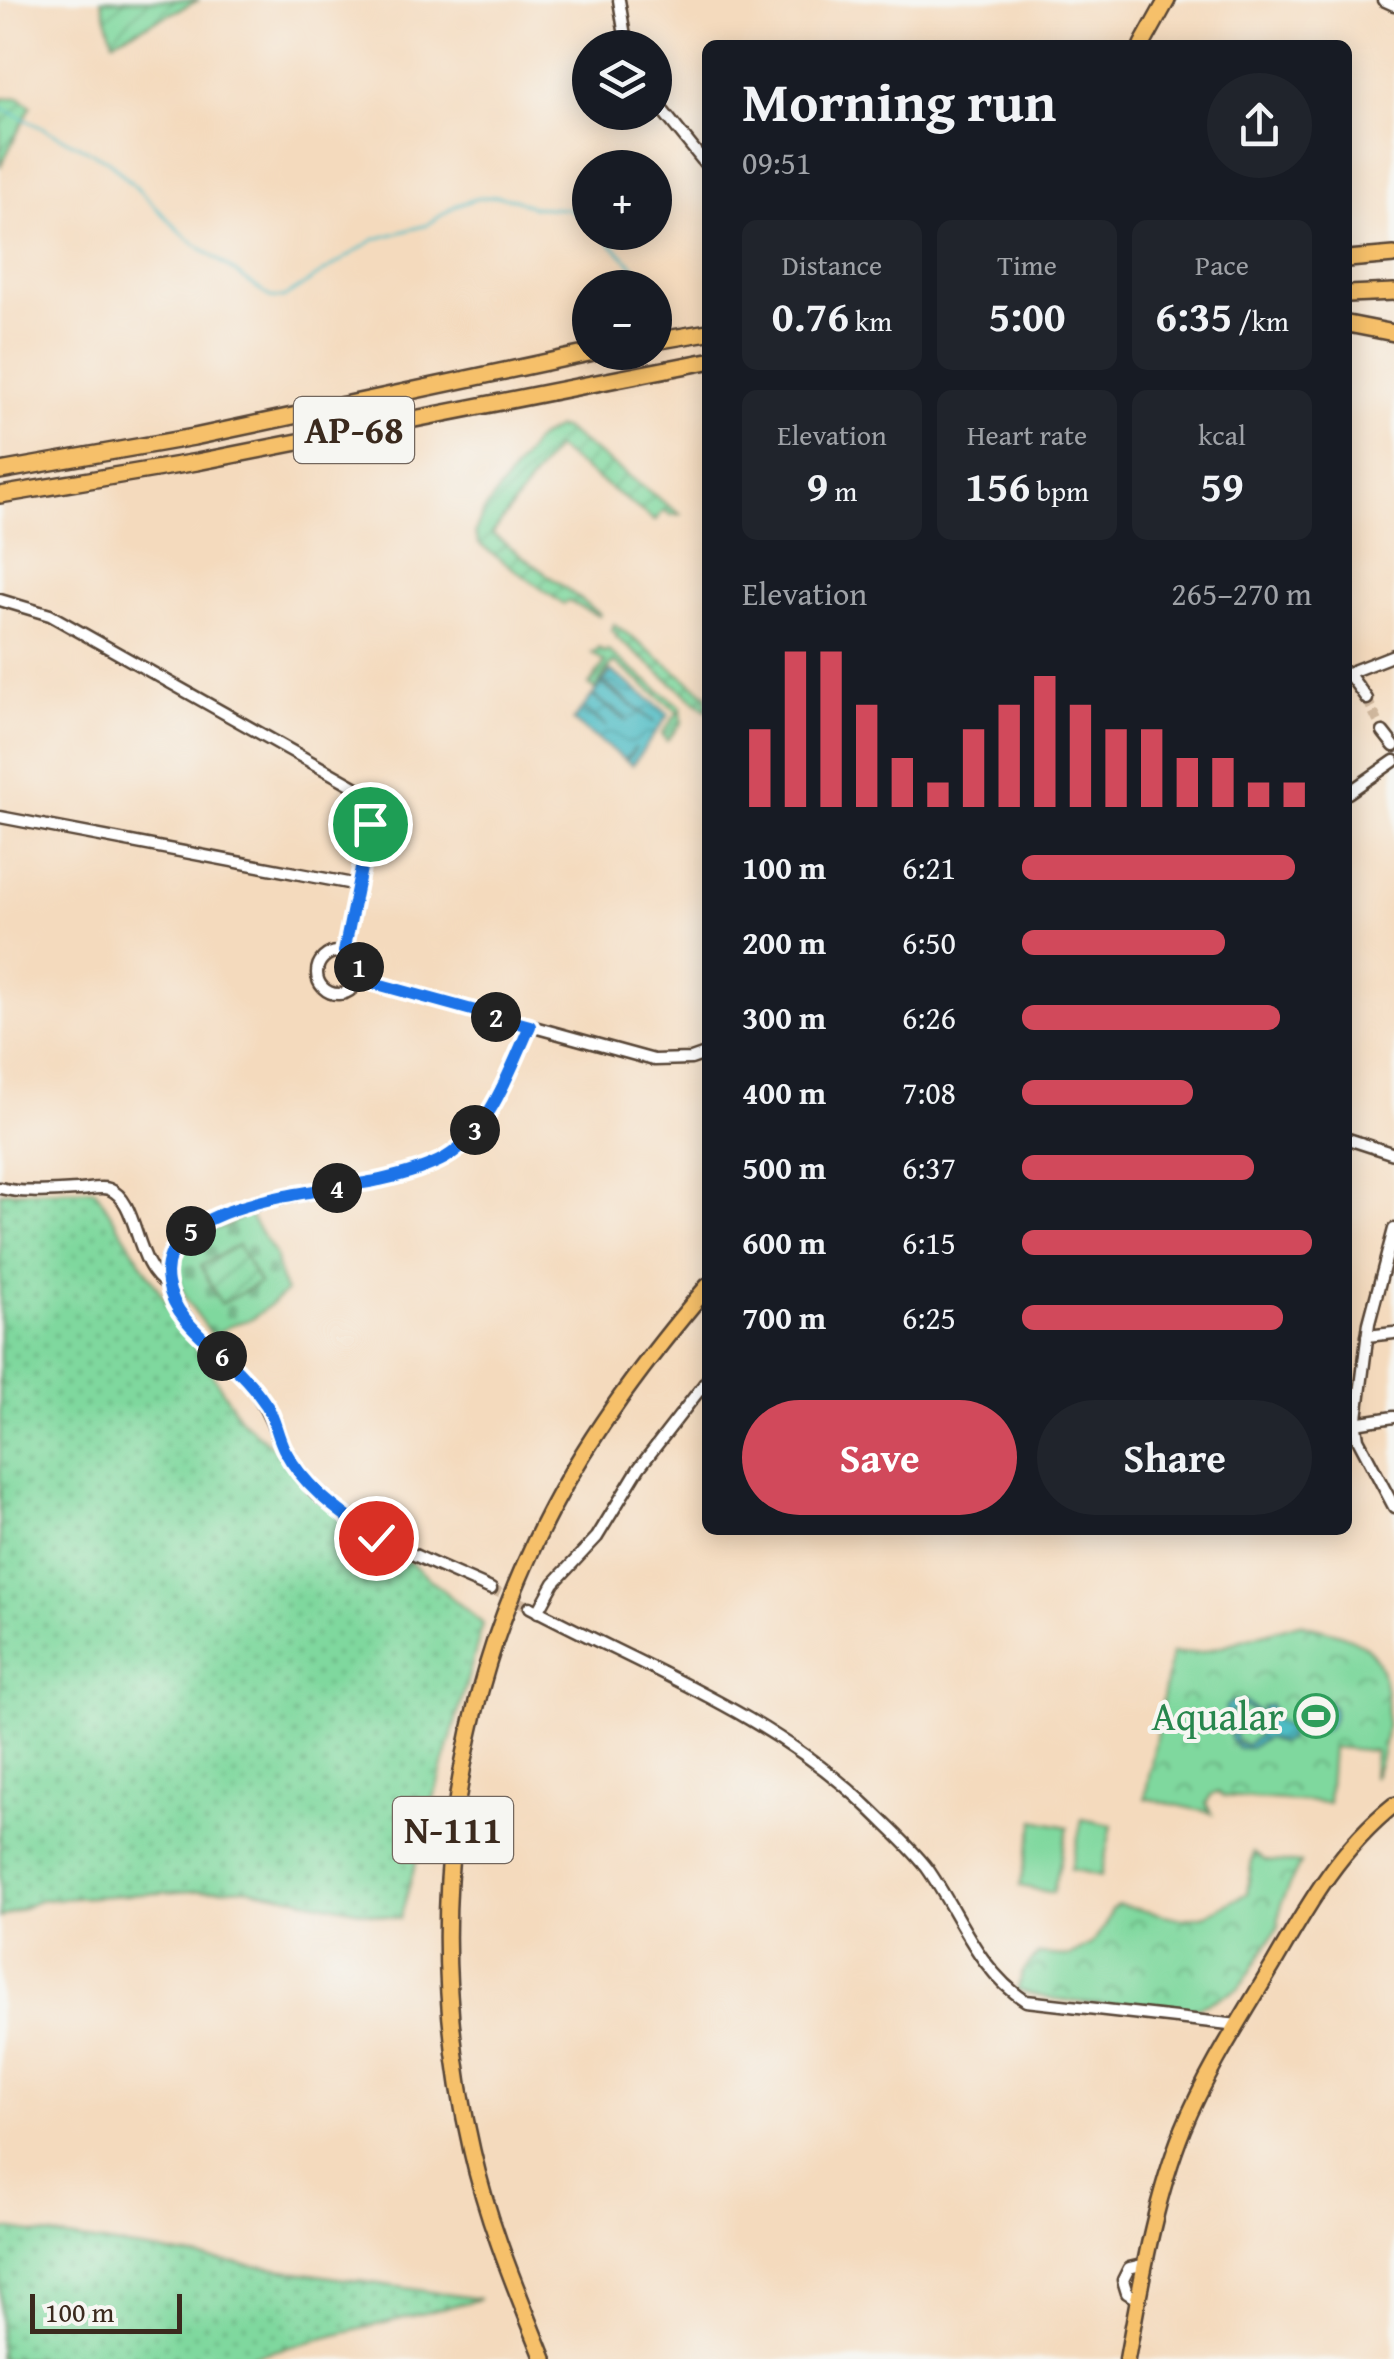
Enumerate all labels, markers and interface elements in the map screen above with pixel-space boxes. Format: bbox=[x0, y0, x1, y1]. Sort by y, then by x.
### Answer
map controls bbox=[572, 30, 672, 370]
button: layers bbox=[572, 30, 672, 130]
text: Morning run bbox=[742, 61, 1056, 141]
button: share bbox=[1207, 73, 1312, 178]
text: 09:51 bbox=[742, 139, 811, 186]
button: + bbox=[572, 150, 672, 250]
text: Distance bbox=[782, 244, 882, 285]
text: Time bbox=[997, 244, 1057, 285]
text: Pace bbox=[1195, 244, 1249, 285]
button: − bbox=[572, 270, 672, 370]
text: 0.76 bbox=[772, 285, 849, 346]
text: 5:00 bbox=[988, 285, 1066, 346]
text: 6:35 bbox=[1155, 285, 1232, 346]
text: km bbox=[849, 300, 892, 341]
text: /km bbox=[1232, 300, 1289, 341]
road number: AP-68 bbox=[294, 397, 414, 463]
text: Elevation bbox=[777, 414, 887, 455]
text: Heart rate bbox=[967, 414, 1087, 455]
text: kcal bbox=[1198, 414, 1246, 455]
text: 9 bbox=[807, 455, 828, 516]
text: 156 bbox=[965, 455, 1030, 516]
text: 59 bbox=[1200, 455, 1244, 516]
text: m bbox=[828, 470, 857, 511]
text: bpm bbox=[1030, 470, 1089, 511]
text: Elevation bbox=[742, 570, 867, 617]
text: 265–270 m bbox=[1171, 570, 1312, 617]
pin bbox=[328, 782, 413, 867]
icon: arrive bbox=[343, 797, 398, 852]
text: 100 m bbox=[742, 844, 826, 891]
text: 6:21 bbox=[902, 844, 956, 891]
text: 200 m bbox=[742, 919, 826, 966]
text: 6:50 bbox=[902, 919, 956, 966]
pin: 1 bbox=[334, 942, 384, 992]
text: 1 bbox=[352, 946, 366, 987]
pin: 2 bbox=[471, 992, 521, 1042]
text: 300 m bbox=[742, 994, 826, 1041]
text: 6:26 bbox=[902, 994, 956, 1041]
text: 2 bbox=[489, 996, 503, 1037]
text: 400 m bbox=[742, 1069, 826, 1116]
text: 7:08 bbox=[902, 1069, 956, 1116]
pin: 3 bbox=[450, 1105, 500, 1155]
text: 3 bbox=[468, 1109, 482, 1150]
text: 500 m bbox=[742, 1144, 826, 1191]
text: 6:37 bbox=[902, 1144, 956, 1191]
pin: 4 bbox=[312, 1163, 362, 1213]
text: 4 bbox=[330, 1167, 344, 1208]
pin: 5 bbox=[166, 1206, 216, 1256]
text: 5 bbox=[184, 1210, 198, 1251]
text: 600 m bbox=[742, 1219, 826, 1266]
text: 6:15 bbox=[902, 1219, 956, 1266]
text: 700 m bbox=[742, 1294, 826, 1341]
text: 6:25 bbox=[902, 1294, 956, 1341]
pin: 6 bbox=[197, 1331, 247, 1381]
text: 6 bbox=[215, 1335, 229, 1376]
button: Save bbox=[742, 1400, 1017, 1515]
button: Share bbox=[1037, 1400, 1312, 1515]
pin bbox=[334, 1496, 419, 1581]
icon: check bbox=[349, 1511, 404, 1566]
place label: Aqualar bbox=[1152, 1686, 1284, 1745]
sports icon: Aqualar bbox=[1293, 1693, 1339, 1739]
road number: N-111 bbox=[393, 1797, 513, 1863]
scale bar bbox=[30, 2289, 182, 2334]
text: 100 m bbox=[45, 2291, 114, 2332]

